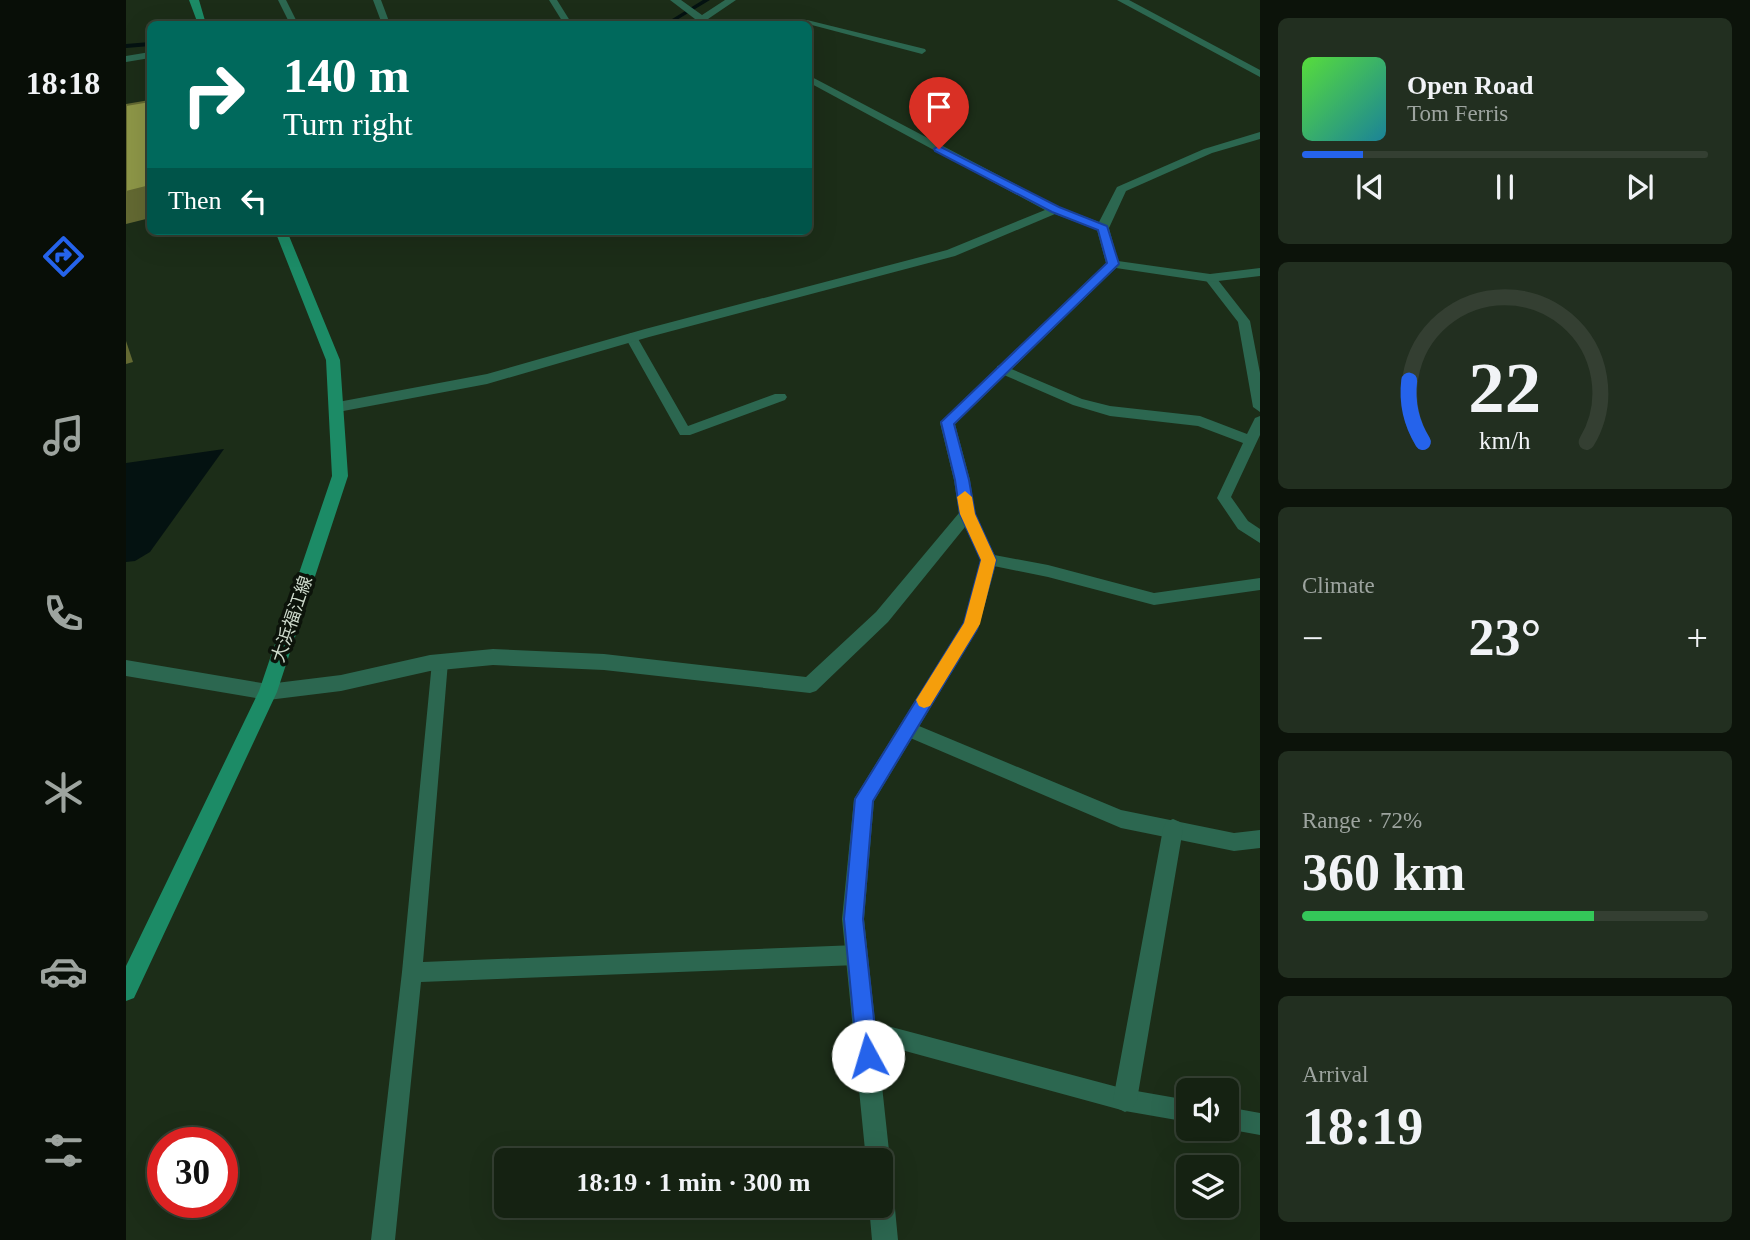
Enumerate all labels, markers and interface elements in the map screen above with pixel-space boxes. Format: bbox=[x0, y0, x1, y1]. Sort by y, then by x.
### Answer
text: 140 m bbox=[283, 48, 410, 103]
icon: right bbox=[168, 49, 259, 140]
text: 18:18 bbox=[26, 65, 100, 101]
text: Open Road bbox=[1407, 71, 1533, 100]
pin bbox=[909, 77, 969, 149]
icon: arrive bbox=[920, 88, 958, 126]
text: Tom Ferris bbox=[1407, 101, 1508, 126]
text: Turn right bbox=[283, 106, 413, 142]
icon: previous bbox=[1351, 168, 1389, 206]
icon: pause bbox=[1486, 168, 1524, 206]
icon: next bbox=[1621, 168, 1659, 206]
icon: left bbox=[235, 182, 273, 220]
text: Then bbox=[168, 186, 221, 215]
icon: directions bbox=[39, 232, 88, 281]
text: 22 bbox=[1469, 347, 1541, 428]
icon: music bbox=[39, 411, 88, 460]
text: km/h bbox=[1479, 426, 1531, 453]
street label: 大浜福江線 bbox=[268, 573, 316, 665]
text: Climate bbox=[1302, 573, 1375, 598]
icon: phone bbox=[39, 589, 88, 638]
text: 23° bbox=[1469, 609, 1541, 666]
text: − bbox=[1302, 617, 1323, 659]
text: + bbox=[1687, 617, 1708, 659]
icon: climate bbox=[39, 768, 88, 817]
text: Range · 72% bbox=[1302, 808, 1422, 833]
text: 360 km bbox=[1302, 844, 1465, 901]
icon: car bbox=[39, 947, 88, 996]
position arrow bbox=[831, 1019, 905, 1093]
text: Arrival bbox=[1302, 1062, 1368, 1087]
map controls bbox=[1176, 1078, 1239, 1218]
button: sound bbox=[1176, 1078, 1239, 1141]
text: 18:19 bbox=[1302, 1098, 1423, 1155]
icon: filters bbox=[39, 1126, 88, 1175]
speed limit sign: 30 bbox=[147, 1127, 238, 1218]
button: layers bbox=[1176, 1155, 1239, 1218]
text: 18:19 · 1 min · 300 m bbox=[577, 1168, 811, 1197]

